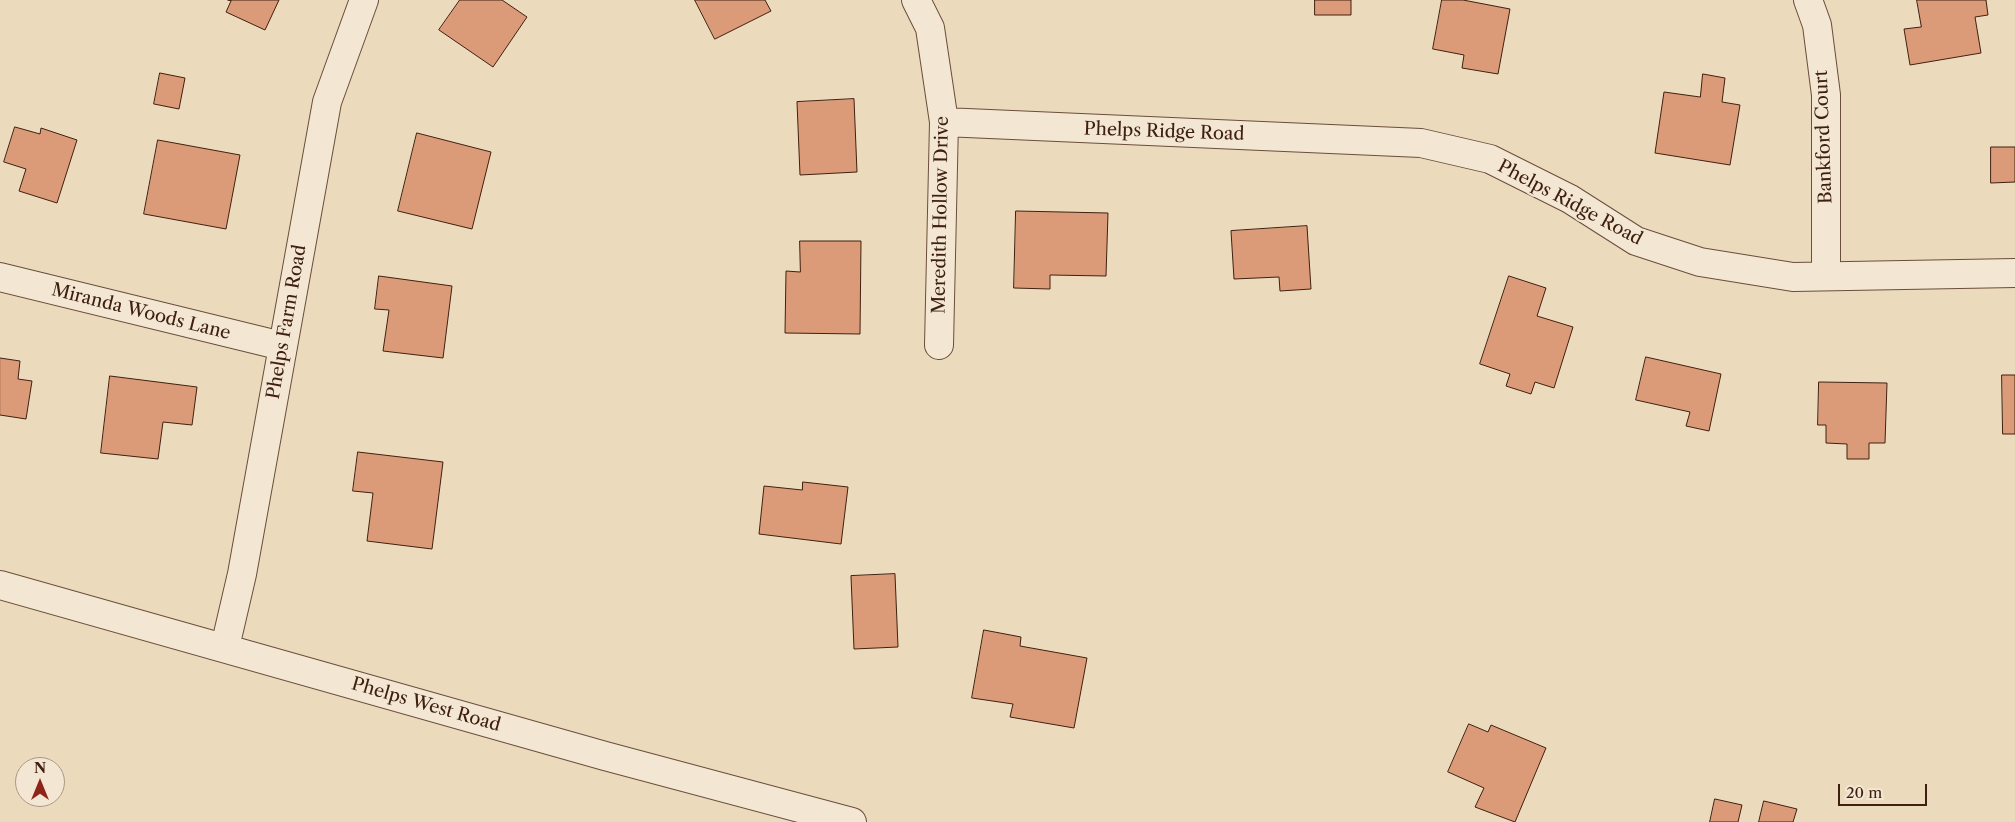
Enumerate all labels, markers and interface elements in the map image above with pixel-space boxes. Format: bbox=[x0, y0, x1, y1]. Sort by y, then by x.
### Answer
street label: Bankford Court bbox=[1811, 70, 1837, 204]
street label: Meredith Hollow Drive bbox=[928, 116, 954, 314]
street label: Phelps Ridge Road bbox=[1083, 118, 1245, 146]
street label: Phelps Ridge Road bbox=[1494, 156, 1646, 250]
street label: Phelps Farm Road bbox=[263, 243, 311, 401]
street label: Miranda Woods Lane bbox=[49, 279, 233, 345]
street label: Phelps West Road bbox=[349, 673, 503, 737]
north arrow bbox=[15, 757, 65, 807]
text: N bbox=[34, 759, 46, 777]
scale bar bbox=[1840, 774, 1929, 806]
text: 20 m bbox=[1846, 783, 1882, 802]

